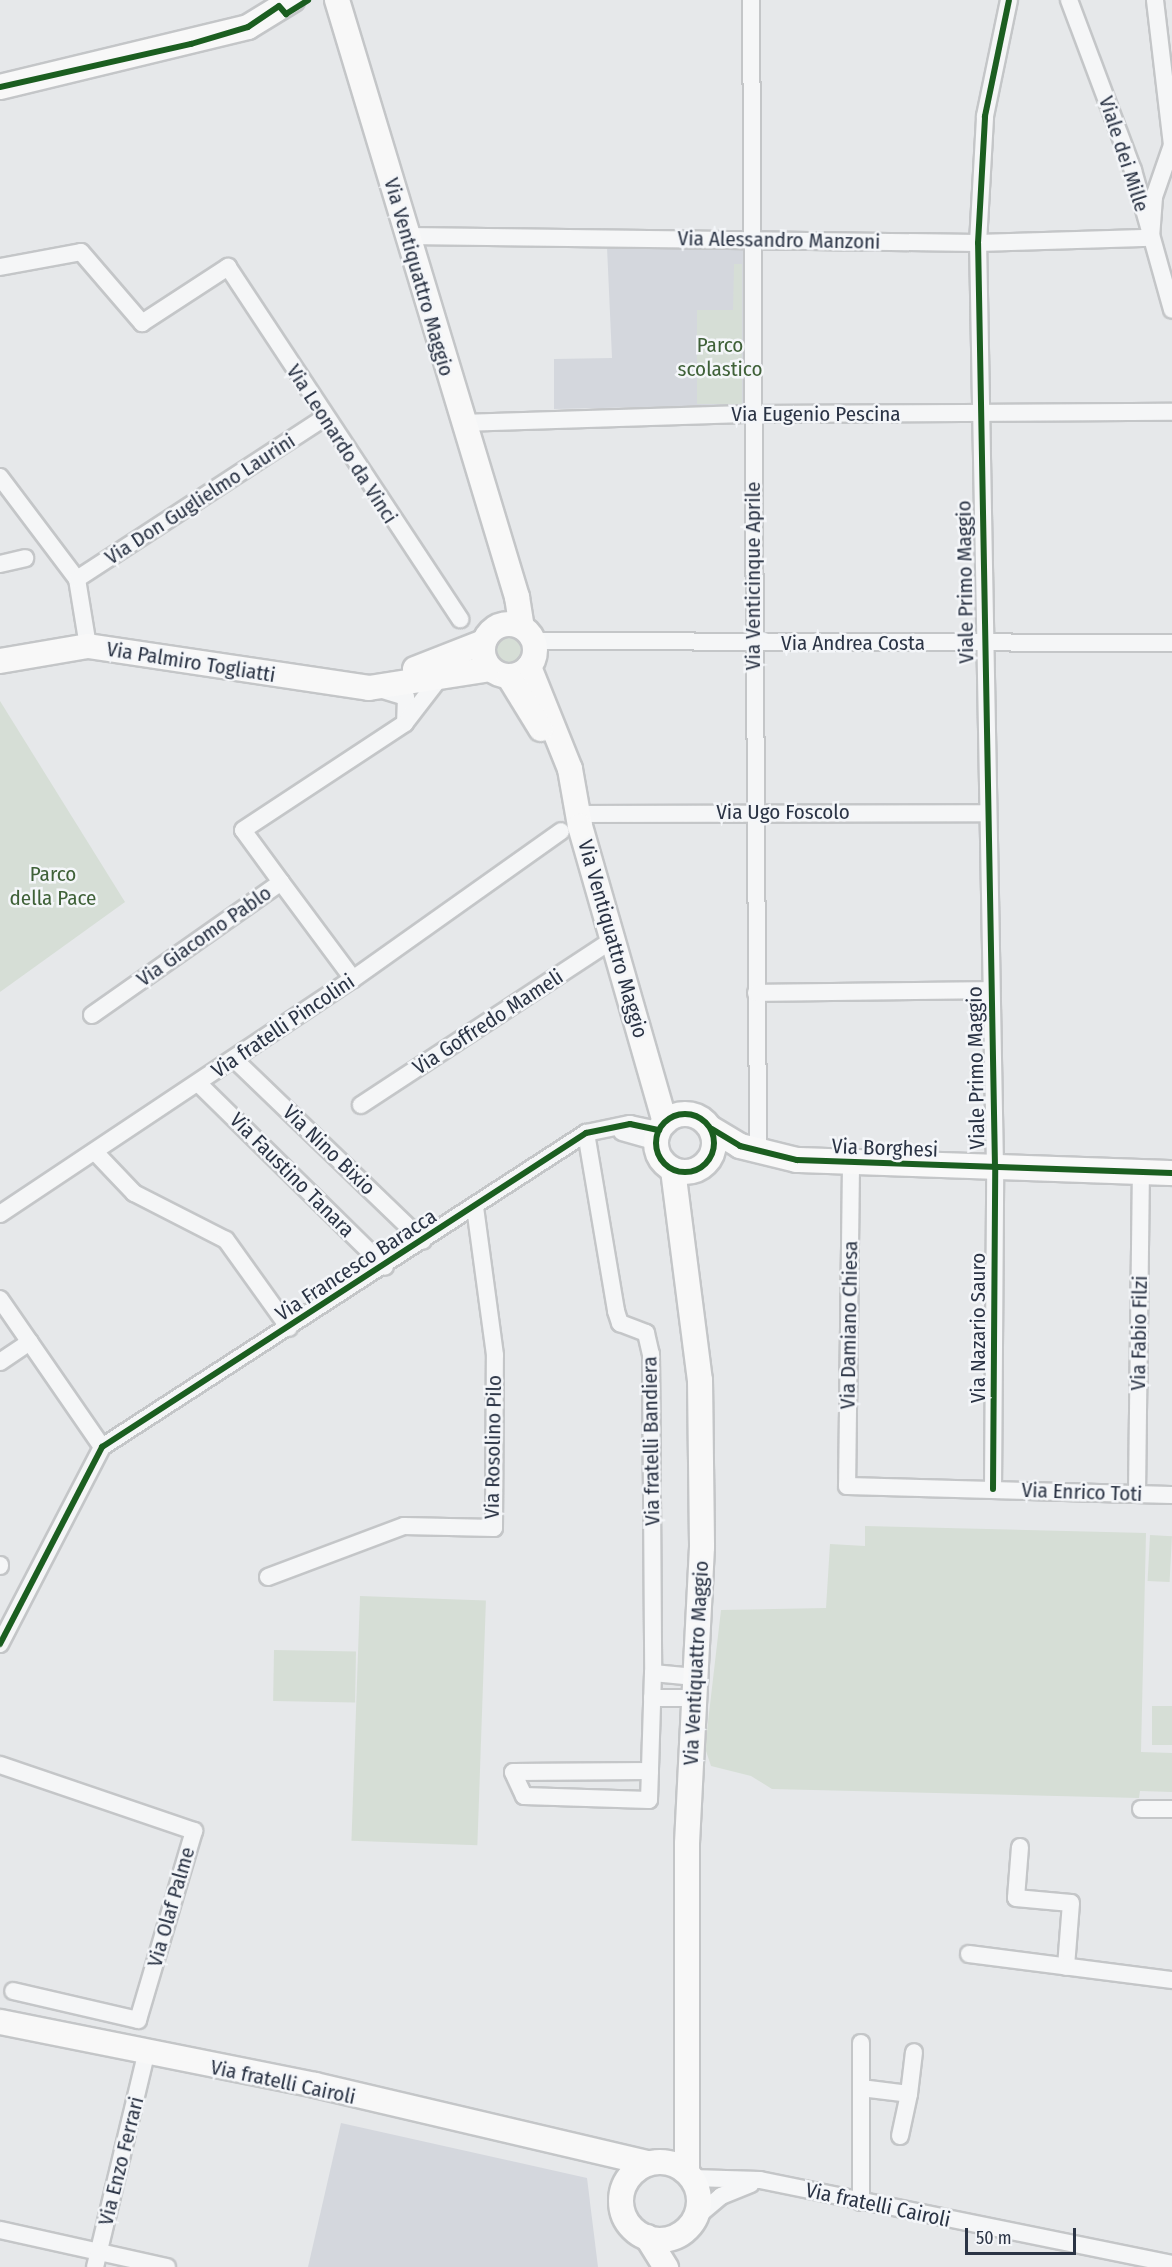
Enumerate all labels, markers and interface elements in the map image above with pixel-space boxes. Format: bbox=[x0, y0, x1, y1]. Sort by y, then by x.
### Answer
street label: Viale dei Mille bbox=[1093, 93, 1155, 215]
street label: Via Ventiquattro Maggio bbox=[379, 175, 459, 379]
street label: Via Alessandro Manzoni bbox=[677, 226, 881, 254]
park label: Parco scolastico bbox=[678, 332, 762, 382]
street label: Via Leonardo da Vinci bbox=[281, 360, 403, 528]
street label: Via Eugenio Pescina bbox=[731, 401, 901, 427]
street label: Via Don Guglielmo Laurini bbox=[100, 428, 300, 570]
street label: Via Venticinque Aprile bbox=[740, 482, 766, 670]
street label: Viale Primo Maggio bbox=[951, 500, 979, 664]
street label: Via Andrea Costa bbox=[781, 630, 925, 656]
street label: Via Palmiro Togliatti bbox=[105, 636, 277, 688]
street label: Via Ugo Foscolo bbox=[716, 799, 850, 825]
street label: Via Ventiquattro Maggio bbox=[573, 837, 653, 1041]
park label: Parco della Pace bbox=[10, 861, 96, 911]
street label: Via Giacomo Pablo bbox=[132, 880, 276, 992]
street label: Via Goffredo Mameli bbox=[408, 964, 568, 1080]
street label: Via fratelli Pincolini bbox=[207, 969, 359, 1083]
street label: Viale Primo Maggio bbox=[962, 986, 990, 1150]
street label: Via Nino Bixio bbox=[278, 1100, 380, 1200]
street label: Via Faustino Tanara bbox=[224, 1107, 360, 1243]
street label: Via Borghesi bbox=[831, 1134, 939, 1162]
street label: Via Francesco Baracca bbox=[271, 1204, 441, 1326]
street label: Via Damiano Chiesa bbox=[835, 1241, 863, 1409]
street label: Via Nazario Sauro bbox=[965, 1253, 991, 1403]
street label: Via Fabio Filzi bbox=[1125, 1275, 1153, 1391]
street label: Via fratelli Bandiera bbox=[637, 1356, 665, 1526]
street label: Via Rosolino Pilo bbox=[479, 1375, 507, 1519]
street label: Via Enrico Toti bbox=[1021, 1477, 1143, 1507]
street label: Via Ventiquattro Maggio bbox=[678, 1560, 714, 1766]
street label: Via Olaf Palme bbox=[142, 1844, 200, 1970]
street label: Via fratelli Cairoli bbox=[208, 2054, 358, 2110]
street label: Via Enzo Ferrari bbox=[93, 2094, 149, 2228]
street label: Via fratelli Cairoli bbox=[803, 2177, 953, 2233]
scale bar bbox=[968, 2216, 1079, 2254]
text: 50 m bbox=[976, 2227, 1012, 2249]

